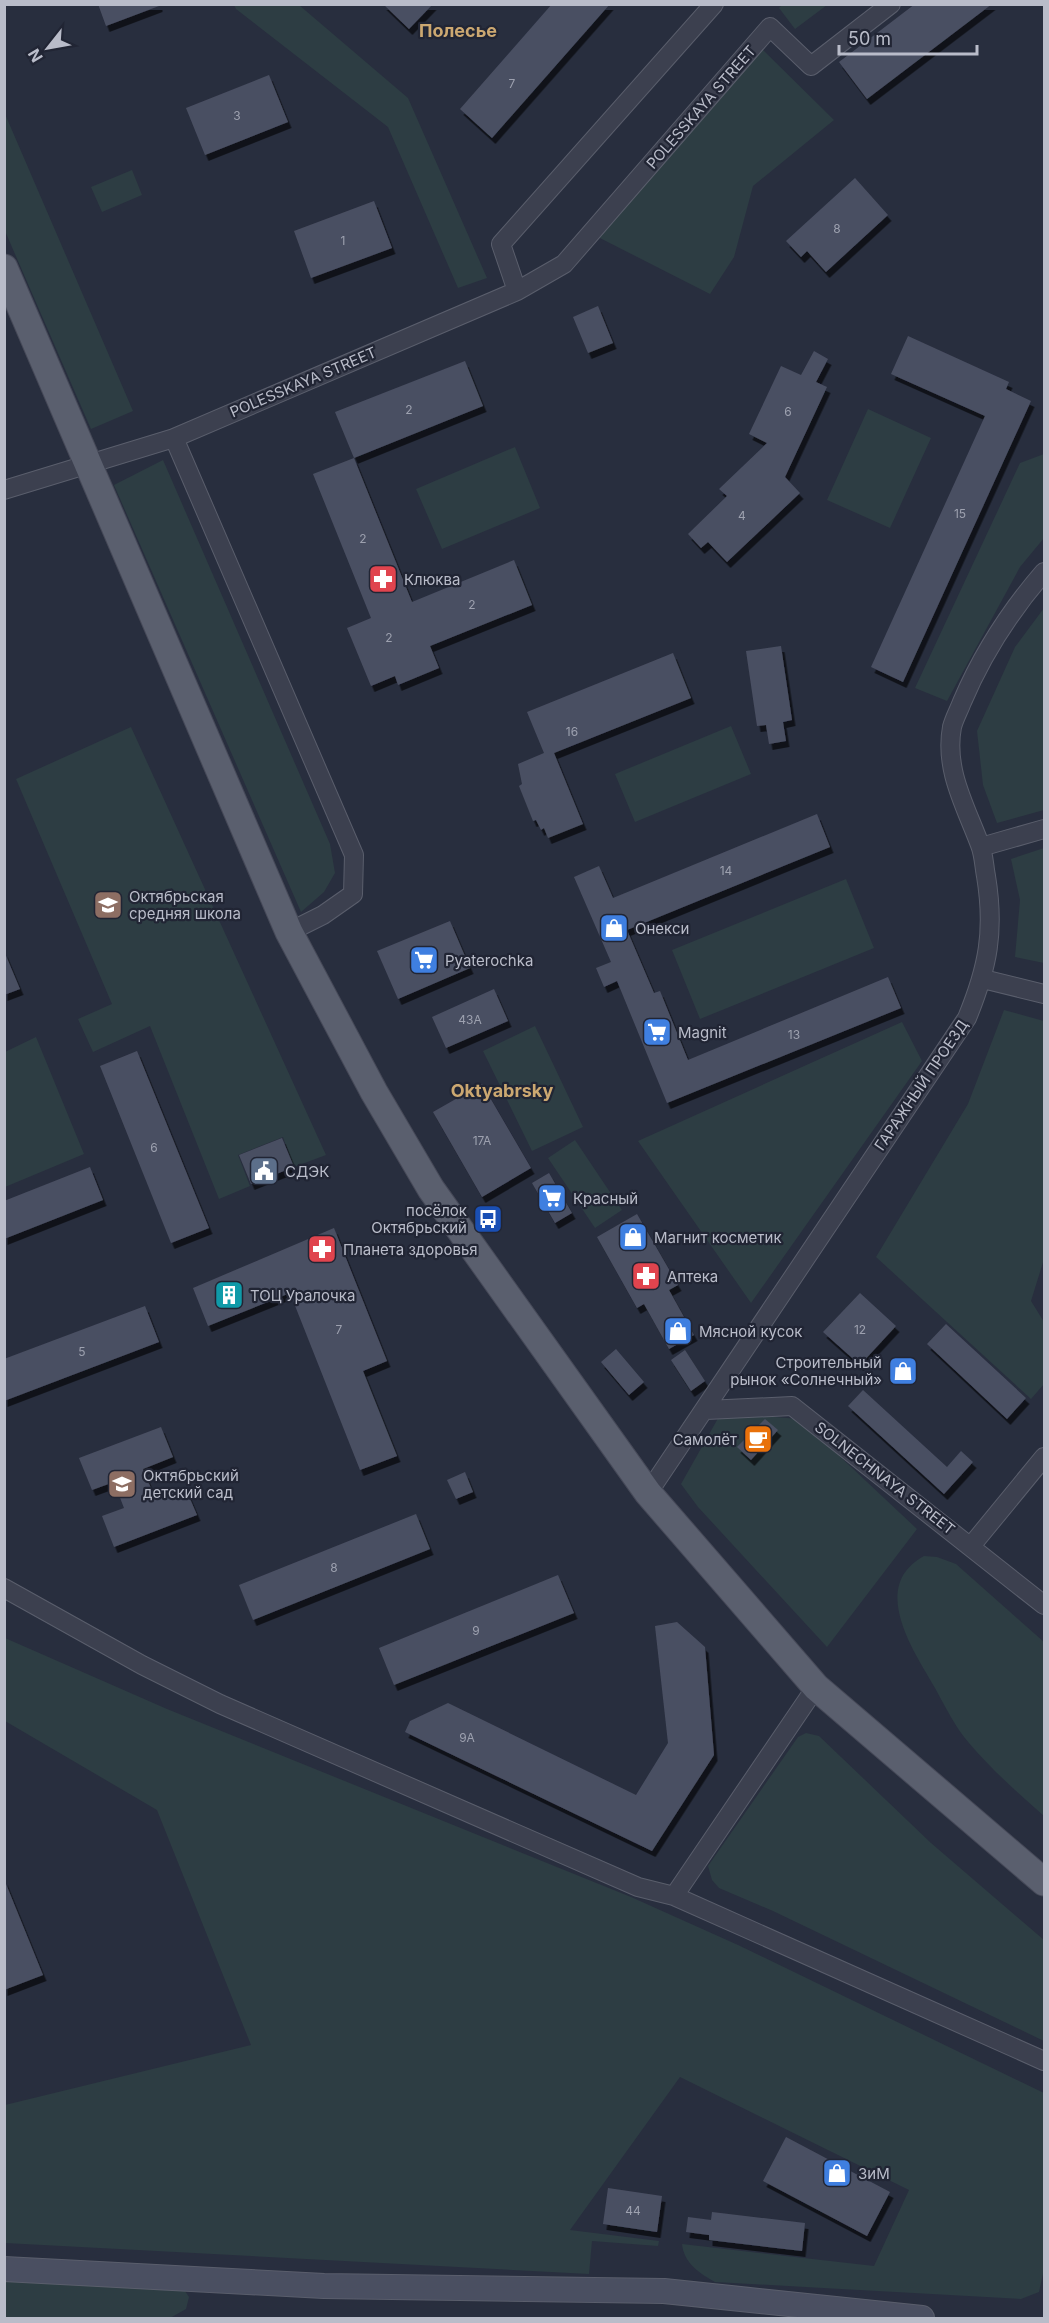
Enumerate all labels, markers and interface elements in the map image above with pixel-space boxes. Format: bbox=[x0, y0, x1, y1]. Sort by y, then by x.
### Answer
north arrow bbox=[18, 18, 78, 78]
scale bar bbox=[839, 18, 977, 56]
district label: Полесье bbox=[419, 20, 497, 41]
text: 50 m bbox=[848, 28, 891, 49]
street label: POLESSKAYA STREET bbox=[642, 41, 760, 173]
text: N bbox=[23, 45, 47, 66]
house number: 7 bbox=[509, 76, 516, 91]
house number: 3 bbox=[233, 108, 241, 123]
house number: 8 bbox=[833, 221, 841, 236]
house number: 1 bbox=[341, 233, 345, 248]
street label: POLESSKAYA STREET bbox=[227, 342, 379, 422]
house number: 2 bbox=[405, 402, 413, 417]
house number: 6 bbox=[784, 404, 792, 419]
house number: 15 bbox=[954, 506, 966, 521]
house number: 4 bbox=[738, 508, 746, 523]
house number: 2 bbox=[359, 531, 367, 546]
pharmacy icon: Клюква bbox=[367, 563, 399, 595]
place label: Клюква bbox=[404, 570, 460, 589]
house number: 2 bbox=[468, 597, 476, 612]
house number: 2 bbox=[385, 630, 393, 645]
house number: 16 bbox=[566, 724, 578, 739]
house number: 14 bbox=[720, 863, 733, 878]
place label: Октябрьская средняя школа bbox=[129, 887, 241, 923]
school or university icon: Октябрьская средняя школа bbox=[92, 889, 124, 921]
shop icon: Онекси bbox=[598, 912, 630, 944]
place label: Онекси bbox=[635, 919, 689, 938]
supermarket icon: Pyaterochka bbox=[408, 944, 440, 976]
place label: Pyaterochka bbox=[445, 951, 533, 970]
house number: 43А bbox=[458, 1012, 482, 1027]
supermarket icon: Magnit bbox=[641, 1016, 673, 1048]
street label: ГАРАЖНЫЙ ПРОЕЗД bbox=[870, 1016, 972, 1154]
place label: Magnit bbox=[678, 1023, 727, 1042]
house number: 13 bbox=[788, 1027, 800, 1042]
district label: Oktyabrsky bbox=[451, 1080, 553, 1101]
house number: 17А bbox=[473, 1133, 491, 1148]
house number: 6 bbox=[150, 1140, 158, 1155]
public building icon: СДЭК bbox=[248, 1155, 280, 1187]
place label: СДЭК bbox=[285, 1162, 329, 1181]
supermarket icon: Красный bbox=[536, 1182, 568, 1214]
place label: Красный bbox=[573, 1189, 638, 1208]
place label: посёлок Октябрьский bbox=[371, 1201, 467, 1237]
bus stop icon: посёлок Октябрьский bbox=[472, 1203, 504, 1235]
shop icon: Магнит косметик bbox=[617, 1221, 649, 1253]
place label: Магнит косметик bbox=[654, 1228, 782, 1247]
pharmacy icon: Планета здоровья bbox=[306, 1233, 338, 1265]
place label: Планета здоровья bbox=[343, 1240, 478, 1259]
pharmacy icon: Аптека bbox=[630, 1260, 662, 1292]
place label: Аптека bbox=[667, 1267, 718, 1286]
building icon: ТОЦ Уралочка bbox=[213, 1279, 245, 1311]
place label: ТОЦ Уралочка bbox=[250, 1286, 355, 1305]
shop icon: Мясной кусок bbox=[662, 1315, 694, 1347]
house number: 7 bbox=[336, 1322, 343, 1337]
place label: Мясной кусок bbox=[699, 1322, 802, 1341]
house number: 12 bbox=[854, 1322, 866, 1337]
house number: 5 bbox=[78, 1344, 86, 1359]
place label: Строительный рынок «Солнечный» bbox=[730, 1353, 882, 1389]
shop icon: Строительный рынок «Солнечный» bbox=[887, 1355, 919, 1387]
street label: SOLNECHNAYA STREET bbox=[811, 1417, 959, 1539]
cafe icon: Самолёт bbox=[742, 1423, 774, 1455]
place label: Самолёт bbox=[673, 1430, 737, 1449]
place label: Октябрьский детский сад bbox=[143, 1466, 239, 1502]
school or university icon: Октябрьский детский сад bbox=[106, 1468, 138, 1500]
house number: 8 bbox=[330, 1560, 338, 1575]
house number: 9 bbox=[472, 1623, 480, 1638]
house number: 9А bbox=[459, 1730, 475, 1745]
shop icon: ЗиМ bbox=[821, 2157, 853, 2189]
place label: ЗиМ bbox=[858, 2164, 890, 2183]
house number: 44 bbox=[625, 2203, 641, 2218]

